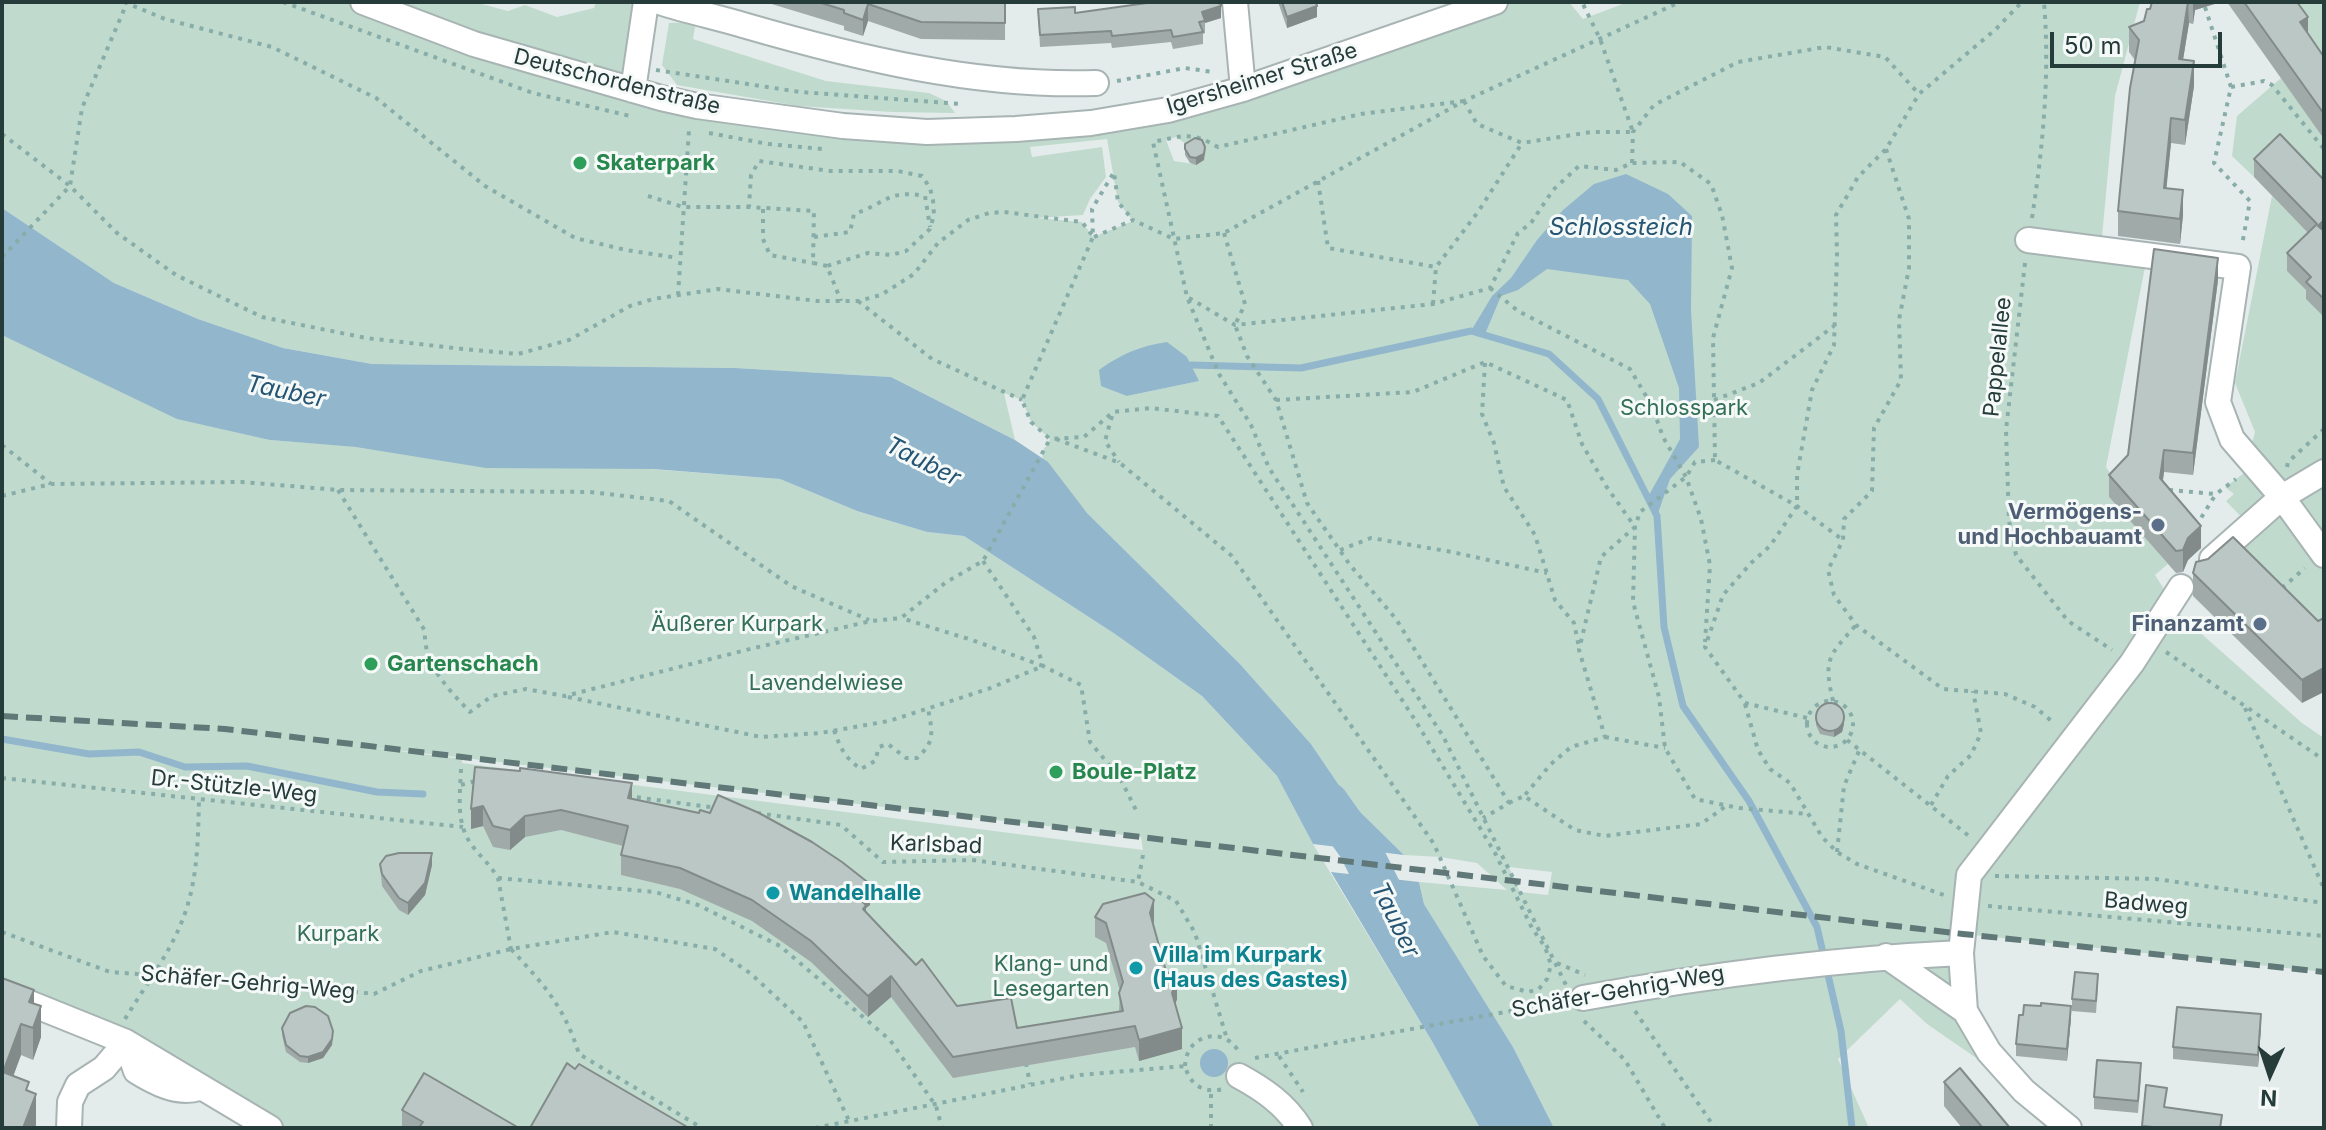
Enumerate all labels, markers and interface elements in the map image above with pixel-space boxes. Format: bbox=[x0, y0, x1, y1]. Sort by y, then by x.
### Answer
scale bar bbox=[2054, 16, 2226, 66]
text: 50 m bbox=[2064, 31, 2122, 60]
street label: Igersheimer Straße bbox=[1163, 37, 1361, 121]
street label: Deutschordenstraße bbox=[511, 44, 723, 120]
place label: Skaterpark bbox=[596, 150, 715, 176]
marker: Skaterpark bbox=[571, 154, 589, 172]
water label: Schlossteich bbox=[1549, 214, 1693, 242]
street label: Pappelallee bbox=[1979, 296, 2017, 418]
water label: Tauber bbox=[244, 370, 328, 414]
park label: Schlosspark bbox=[1620, 395, 1748, 421]
water label: Tauber bbox=[881, 431, 965, 493]
place label: Vermögens- und Hochbauamt bbox=[1958, 499, 2142, 550]
marker: Vermögens- und Hochbauamt bbox=[2149, 516, 2167, 534]
park label: Äußerer Kurpark bbox=[651, 611, 823, 637]
place label: Finanzamt bbox=[2131, 611, 2244, 637]
marker: Finanzamt bbox=[2251, 615, 2269, 633]
place label: Gartenschach bbox=[387, 651, 539, 677]
marker: Gartenschach bbox=[362, 655, 380, 673]
park label: Lavendelwiese bbox=[749, 670, 903, 696]
place label: Boule-Platz bbox=[1072, 759, 1197, 785]
marker: Boule-Platz bbox=[1047, 763, 1065, 781]
street label: Dr.-Stützle-Weg bbox=[150, 765, 318, 809]
street label: Karlsbad bbox=[889, 830, 983, 860]
water label: Tauber bbox=[1364, 878, 1426, 962]
place label: Wandelhalle bbox=[789, 880, 921, 906]
marker: Wandelhalle bbox=[764, 884, 782, 902]
street label: Badweg bbox=[2103, 887, 2189, 921]
park label: Kurpark bbox=[297, 921, 379, 947]
place label: Villa im Kurpark (Haus des Gastes) bbox=[1152, 942, 1348, 994]
park label: Klang- und Lesegarten bbox=[993, 951, 1109, 1002]
marker: Villa im Kurpark (Haus des Gastes) bbox=[1127, 959, 1145, 977]
street label: Schäfer-Gehrig-Weg bbox=[140, 960, 356, 1006]
street label: Schäfer-Gehrig-Weg bbox=[1510, 960, 1726, 1024]
north arrow bbox=[2230, 1034, 2310, 1114]
text: N bbox=[2260, 1085, 2278, 1111]

